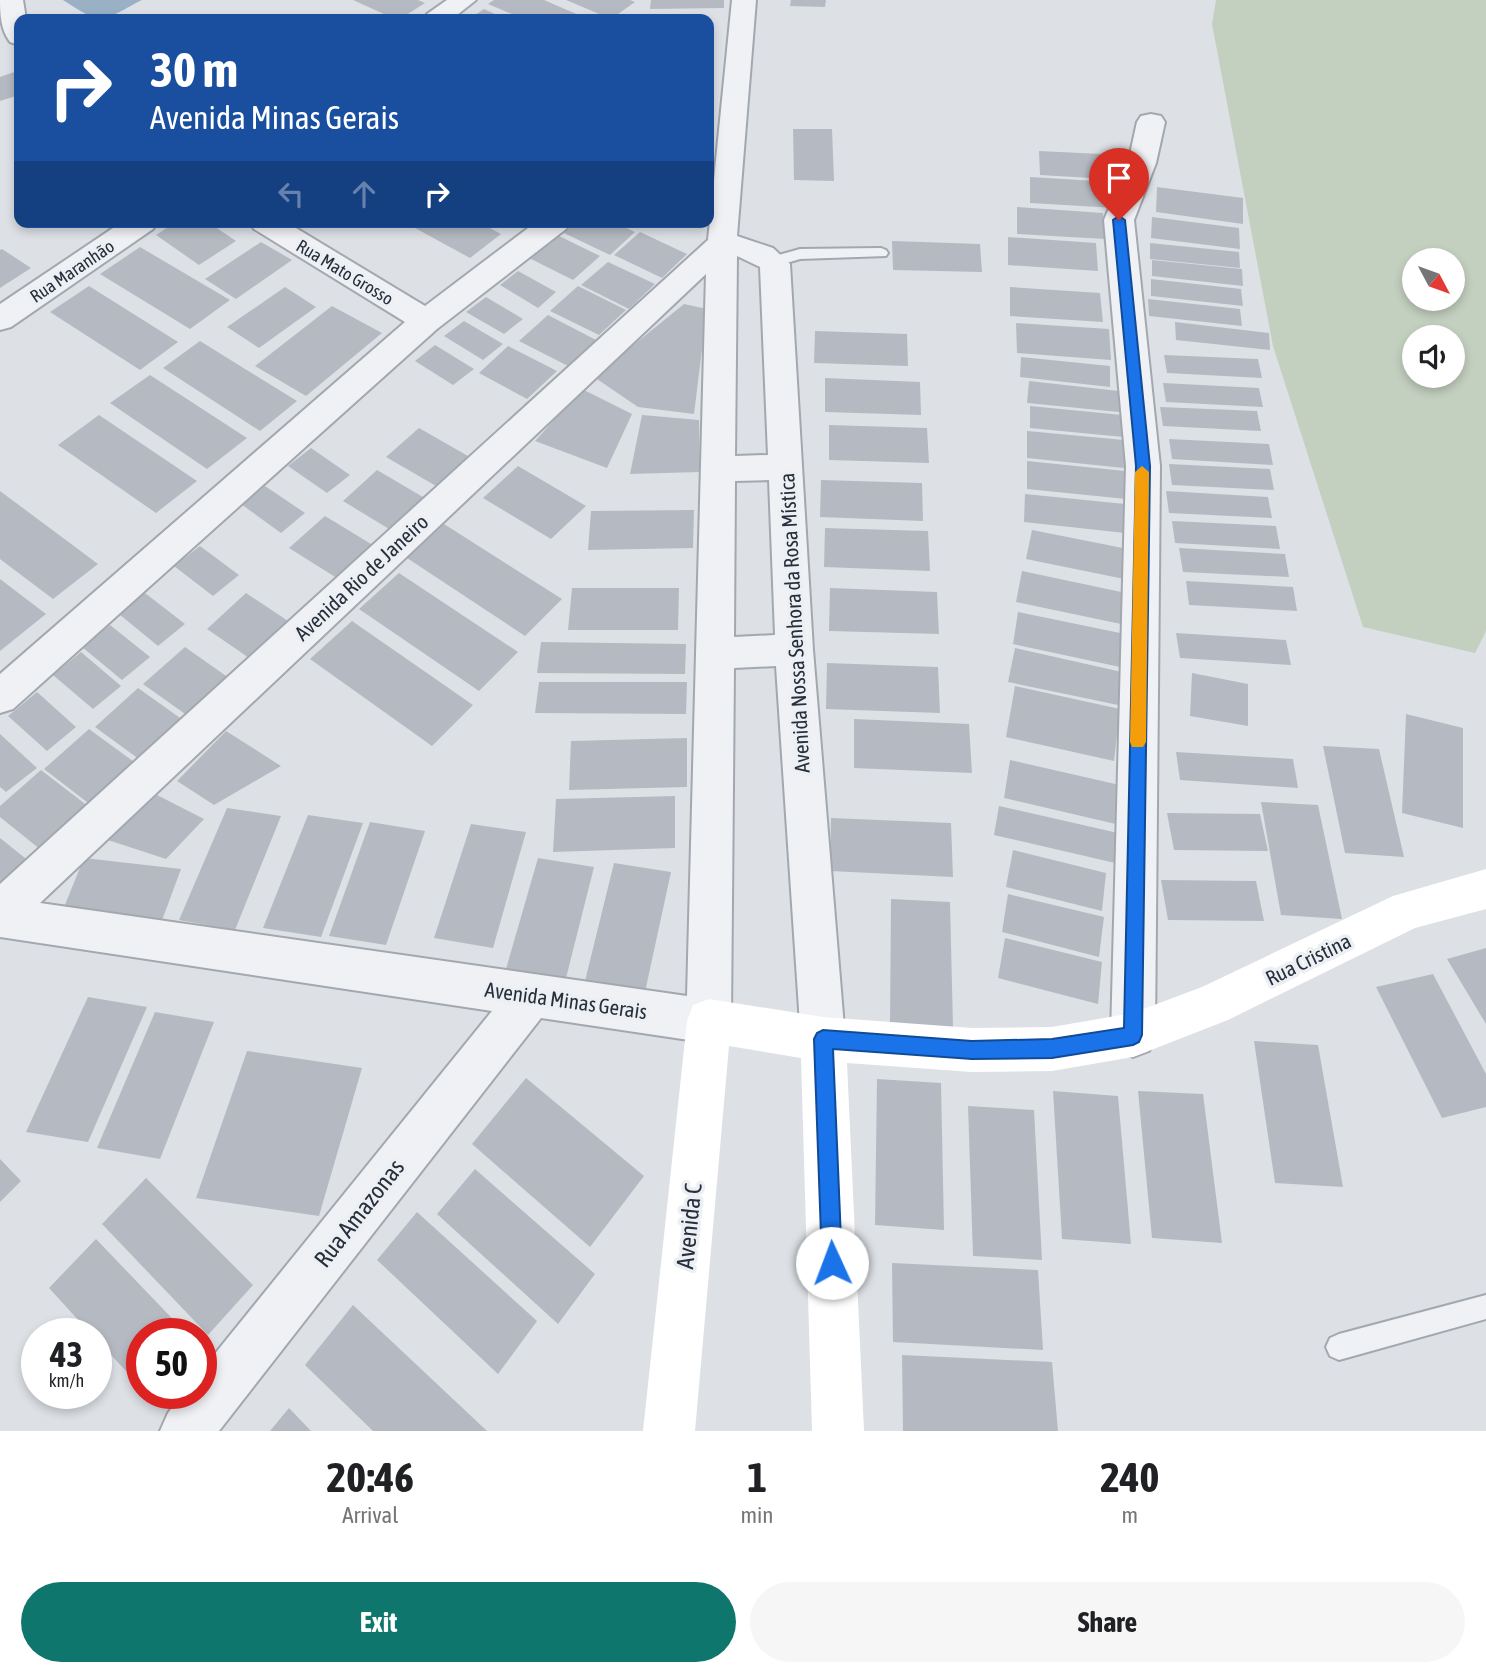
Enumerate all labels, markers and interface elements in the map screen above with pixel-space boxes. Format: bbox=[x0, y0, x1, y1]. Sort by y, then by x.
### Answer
text: 30 m bbox=[150, 41, 238, 97]
icon: right bbox=[35, 42, 126, 133]
text: Avenida Minas Gerais bbox=[150, 99, 399, 136]
pin bbox=[1089, 148, 1149, 220]
icon: arrive bbox=[1100, 159, 1138, 197]
icon: left bbox=[272, 175, 310, 213]
icon: ahead bbox=[345, 175, 383, 213]
icon: right bbox=[418, 175, 456, 213]
street label: Rua Maranhão bbox=[26, 235, 118, 307]
street label: Rua Mato Grosso bbox=[293, 235, 397, 309]
north arrow bbox=[1402, 248, 1465, 312]
map controls bbox=[1402, 248, 1465, 388]
button: sound bbox=[1402, 325, 1465, 388]
street label: Avenida Nossa Senhora da Rosa Mística bbox=[774, 472, 814, 774]
street label: Avenida Rio de Janeiro bbox=[289, 509, 433, 645]
street label: Rua Cristina bbox=[1261, 928, 1355, 990]
street label: Avenida Minas Gerais bbox=[483, 977, 649, 1023]
street label: Rua Amazonas bbox=[309, 1154, 409, 1272]
street label: Avenida C bbox=[671, 1182, 707, 1270]
position arrow bbox=[795, 1226, 869, 1300]
speed limit sign: 50 bbox=[126, 1318, 217, 1409]
text: 43 bbox=[50, 1334, 83, 1374]
text: km/h bbox=[49, 1370, 84, 1391]
text: 20:46 bbox=[327, 1453, 414, 1501]
text: 1 bbox=[747, 1453, 767, 1501]
text: 240 bbox=[1100, 1453, 1159, 1501]
text: Arrival bbox=[342, 1502, 398, 1528]
text: min bbox=[741, 1502, 774, 1528]
text: m bbox=[1121, 1502, 1138, 1528]
button: Exit bbox=[21, 1582, 736, 1662]
button: Share bbox=[750, 1582, 1465, 1662]

